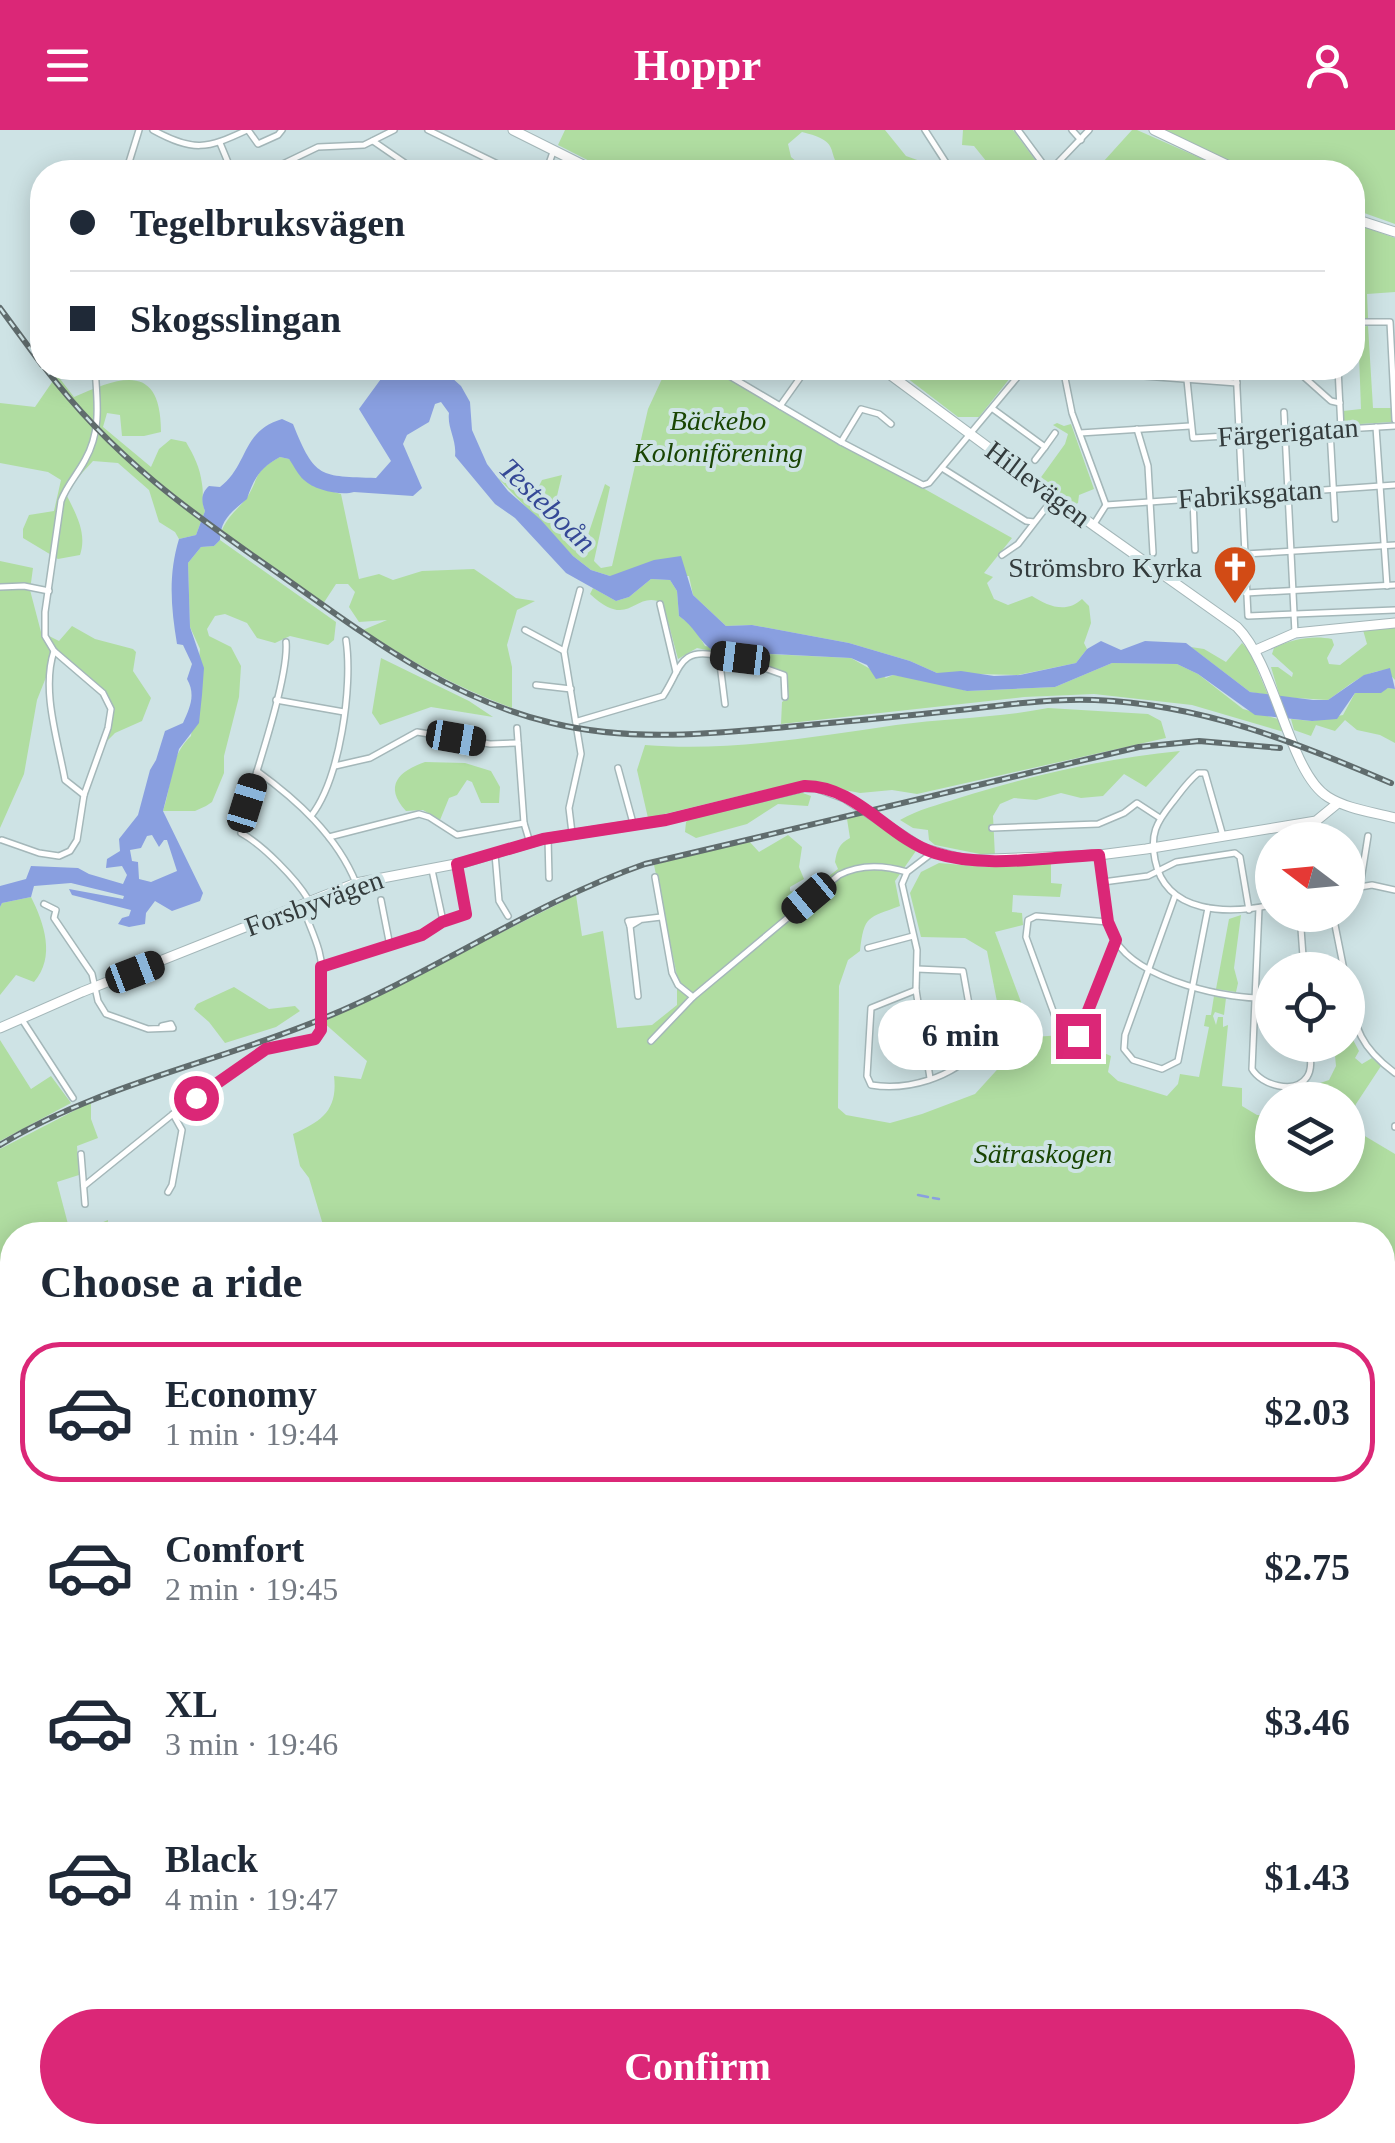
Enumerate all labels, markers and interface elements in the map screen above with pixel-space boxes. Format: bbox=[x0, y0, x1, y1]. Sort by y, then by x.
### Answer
icon: menu bbox=[40, 38, 95, 93]
icon: person bbox=[1300, 38, 1355, 93]
text: Hoppr bbox=[634, 40, 761, 90]
text: Tegelbruksvägen bbox=[130, 202, 405, 244]
text: Skogsslingan bbox=[130, 298, 341, 340]
park label: Bäckebo Koloniförening bbox=[632, 405, 803, 468]
street label: Färgerigatan bbox=[1217, 412, 1359, 452]
street label: Hillevägen bbox=[980, 435, 1096, 533]
water label: Testeboån bbox=[493, 451, 603, 559]
street label: Fabriksgatan bbox=[1177, 473, 1323, 515]
church icon: Strömsbro Kyrka bbox=[1212, 544, 1258, 605]
place label: Strömsbro Kyrka bbox=[1008, 552, 1203, 583]
car bbox=[708, 639, 772, 677]
car bbox=[424, 718, 488, 758]
car bbox=[224, 770, 270, 836]
north arrow bbox=[1255, 822, 1365, 932]
map controls bbox=[1255, 822, 1365, 1192]
street label: Forsbyvägen bbox=[241, 864, 387, 942]
car bbox=[776, 867, 842, 929]
car bbox=[102, 947, 168, 997]
button: locate bbox=[1255, 952, 1365, 1062]
callout: 6 min bbox=[878, 1001, 1043, 1071]
route end bbox=[1056, 1014, 1101, 1059]
text: 6 min bbox=[922, 1017, 999, 1053]
route start bbox=[174, 1076, 219, 1121]
button: layers bbox=[1255, 1082, 1365, 1192]
park label: Sätraskogen bbox=[974, 1138, 1112, 1169]
text: Choose a ride bbox=[40, 1257, 303, 1307]
icon: car bbox=[45, 1367, 135, 1457]
text: Economy bbox=[165, 1373, 317, 1415]
text: $2.03 bbox=[1265, 1391, 1350, 1433]
text: 1 min · 19:44 bbox=[165, 1416, 338, 1452]
icon: car bbox=[45, 1522, 135, 1612]
text: Comfort bbox=[165, 1528, 304, 1570]
text: $2.75 bbox=[1265, 1546, 1350, 1588]
text: 2 min · 19:45 bbox=[165, 1571, 338, 1607]
icon: car bbox=[45, 1677, 135, 1767]
text: XL bbox=[165, 1683, 218, 1725]
text: $3.46 bbox=[1265, 1701, 1350, 1743]
text: 3 min · 19:46 bbox=[165, 1726, 338, 1762]
icon: car bbox=[45, 1832, 135, 1922]
text: Black bbox=[165, 1838, 258, 1880]
text: $1.43 bbox=[1265, 1856, 1350, 1898]
text: 4 min · 19:47 bbox=[165, 1881, 338, 1917]
button: Confirm bbox=[40, 2009, 1355, 2124]

